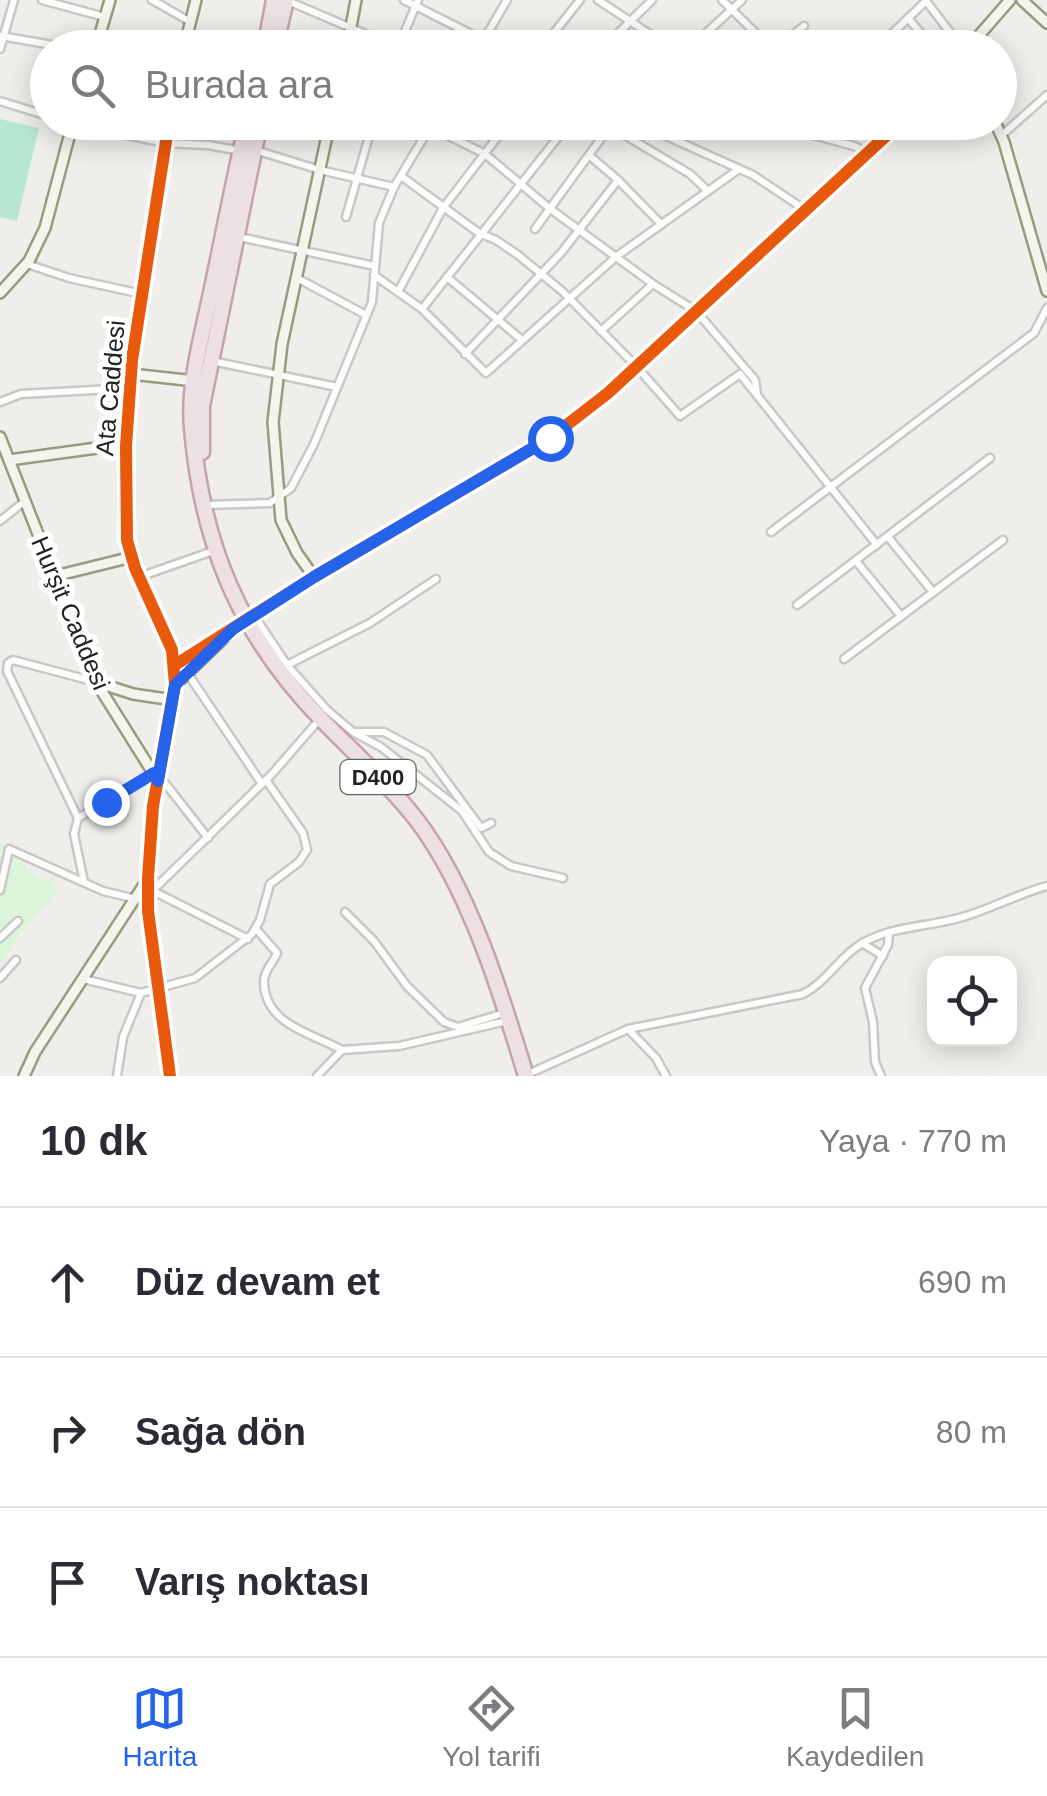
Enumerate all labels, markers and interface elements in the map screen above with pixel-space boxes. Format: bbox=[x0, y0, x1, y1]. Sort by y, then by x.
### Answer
search box bbox=[30, 30, 1017, 140]
icon: search bbox=[65, 58, 120, 113]
text: Burada ara bbox=[145, 64, 333, 106]
street label: Ata Caddesi bbox=[90, 319, 130, 457]
route start bbox=[528, 416, 574, 462]
street label: Hurşit Caddesi bbox=[26, 532, 116, 694]
road number: D400 bbox=[340, 760, 416, 794]
route end bbox=[84, 780, 130, 826]
map controls bbox=[927, 956, 1017, 1046]
button: locate bbox=[927, 956, 1017, 1046]
text: 10 dk bbox=[40, 1117, 147, 1164]
text: Yaya · 770 m bbox=[819, 1123, 1007, 1159]
icon: ahead bbox=[40, 1255, 95, 1310]
text: Düz devam et bbox=[135, 1261, 380, 1303]
text: 690 m bbox=[918, 1264, 1007, 1300]
icon: right bbox=[40, 1405, 95, 1460]
text: Sağa dön bbox=[135, 1411, 306, 1453]
text: 80 m bbox=[936, 1414, 1007, 1450]
icon: arrive bbox=[40, 1555, 95, 1610]
text: Varış noktası bbox=[135, 1561, 369, 1603]
tab: Harita bbox=[123, 1681, 197, 1773]
tab: Yol tarifi bbox=[442, 1681, 541, 1773]
tab: Kaydedilen bbox=[786, 1681, 924, 1773]

